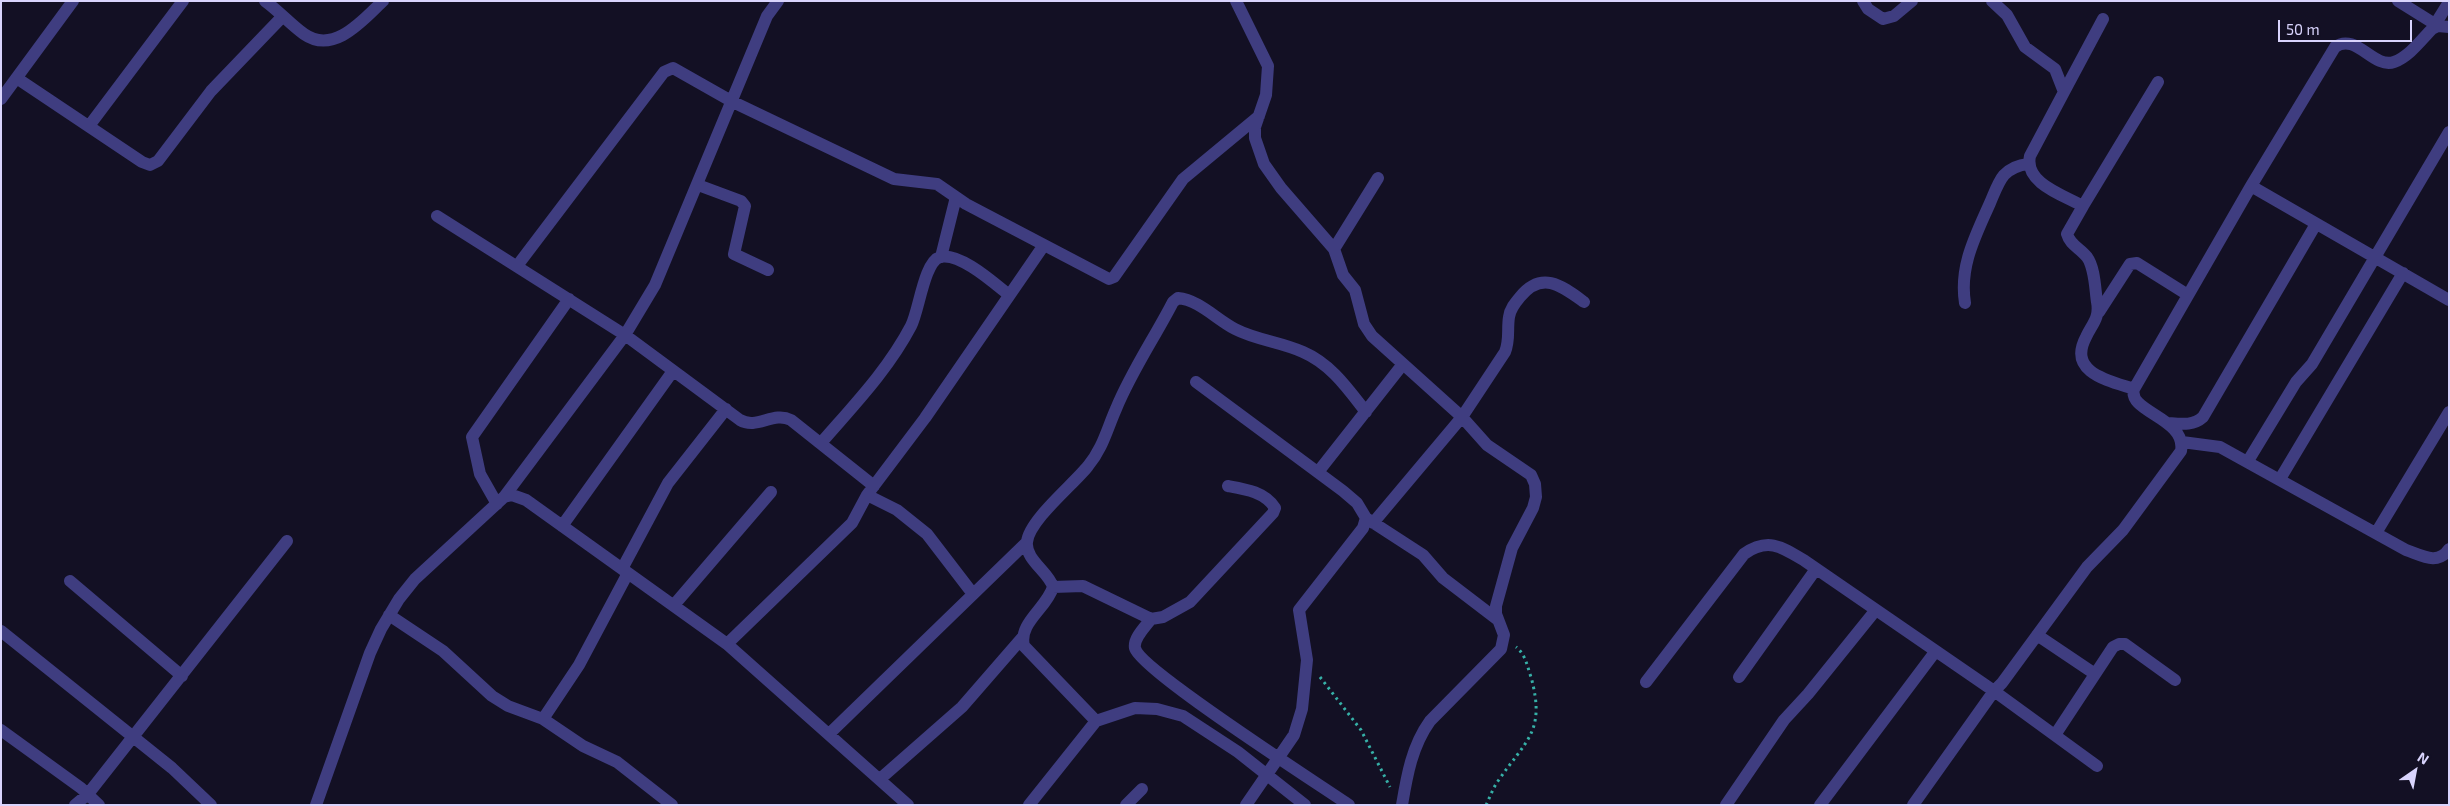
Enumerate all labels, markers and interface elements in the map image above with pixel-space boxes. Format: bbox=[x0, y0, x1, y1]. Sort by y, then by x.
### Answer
scale bar bbox=[2280, 10, 2414, 42]
text: 50 m bbox=[2286, 20, 2320, 38]
north arrow bbox=[2390, 746, 2440, 796]
text: N bbox=[2415, 748, 2432, 768]

